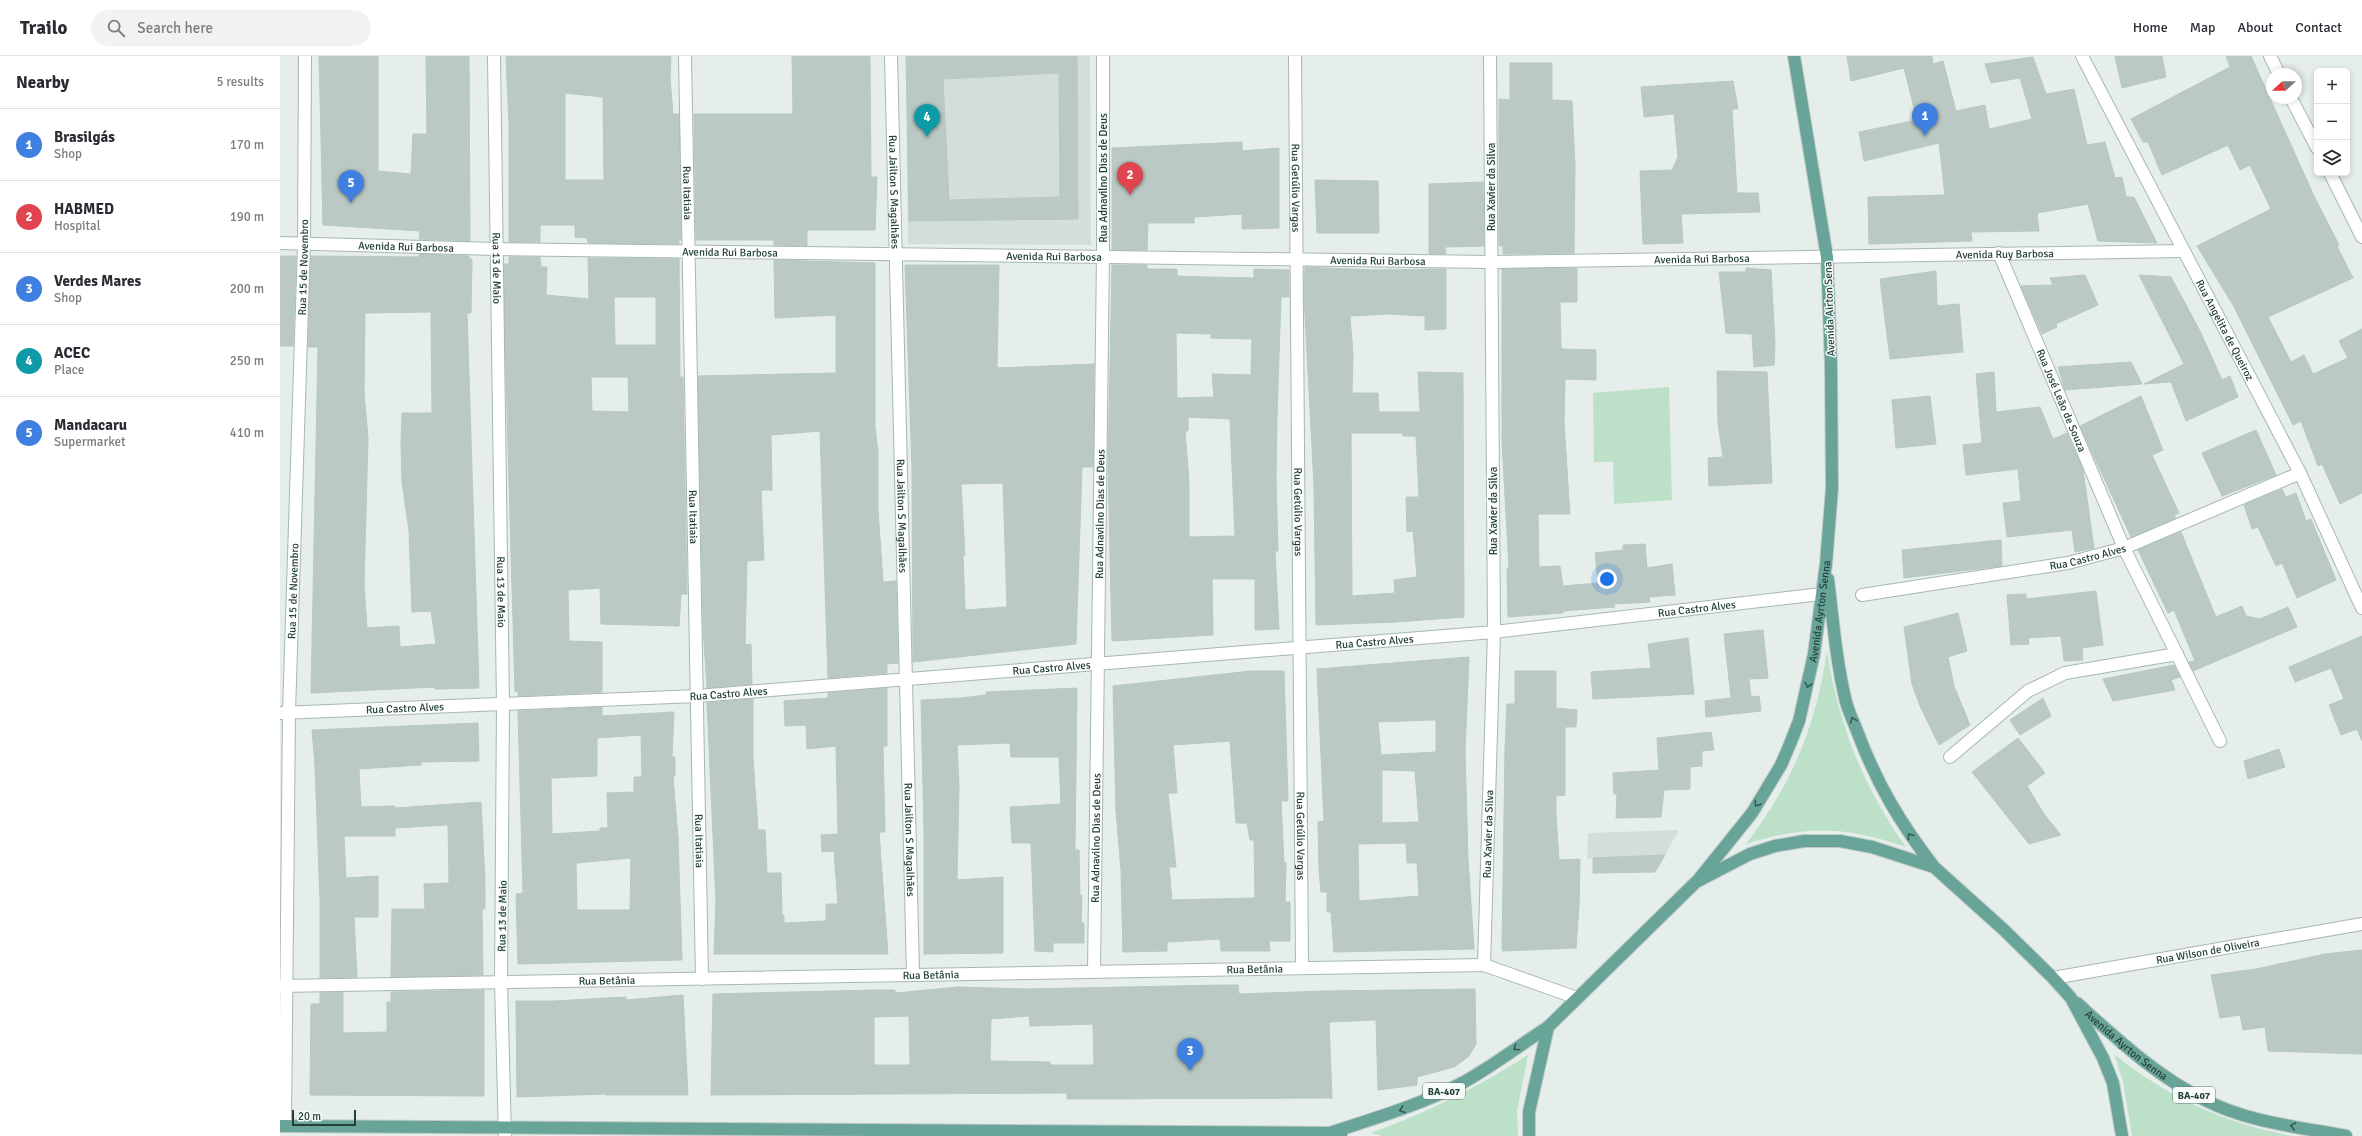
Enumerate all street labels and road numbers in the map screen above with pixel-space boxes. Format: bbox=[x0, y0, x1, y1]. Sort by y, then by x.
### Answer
street label: Rua Adnavilno Dias de Deus bbox=[1097, 113, 1110, 243]
street label: Rua Jailton S Magalhães bbox=[886, 135, 902, 249]
street label: Rua Xavier da Silva bbox=[1485, 142, 1498, 231]
street label: Rua Getúlio Vargas bbox=[1289, 144, 1302, 233]
street label: Rua Itatiaia bbox=[680, 166, 694, 221]
street label: Rua 15 de Novembro bbox=[296, 219, 311, 316]
street label: Rua 13 de Maio bbox=[489, 232, 503, 304]
street label: Avenida Rui Barbosa bbox=[358, 239, 454, 255]
street label: Avenida Rui Barbosa bbox=[682, 245, 778, 260]
street label: Avenida Ruy Barbosa bbox=[1956, 247, 2054, 262]
street label: Avenida Rui Barbosa bbox=[1006, 250, 1102, 264]
street label: Avenida Rui Barbosa bbox=[1654, 252, 1750, 266]
street label: Avenida Rui Barbosa bbox=[1330, 254, 1426, 268]
street label: Avenida Airton Sena bbox=[1821, 261, 1838, 357]
street label: Rua Angelita de Queiroz bbox=[2193, 277, 2257, 383]
street label: Rua José Leão de Souza bbox=[2033, 347, 2089, 454]
street label: Rua Adnavilno Dias de Deus bbox=[1093, 449, 1108, 579]
street label: Rua Jailton S Magalhães bbox=[894, 459, 909, 573]
street label: Rua Xavier da Silva bbox=[1487, 466, 1500, 555]
street label: Rua Getúlio Vargas bbox=[1291, 468, 1305, 557]
street label: Rua Itatiaia bbox=[686, 490, 700, 544]
street label: Rua Castro Alves bbox=[2049, 542, 2128, 573]
street label: Rua 15 de Novembro bbox=[285, 543, 301, 639]
street label: Rua 13 de Maio bbox=[494, 556, 508, 628]
street label: Avenida Ayrton Senna bbox=[1806, 559, 1833, 664]
street label: Rua Castro Alves bbox=[1657, 598, 1737, 620]
street label: Rua Castro Alves bbox=[1335, 632, 1414, 652]
street label: Rua Castro Alves bbox=[1012, 658, 1091, 678]
street label: Rua Castro Alves bbox=[689, 684, 768, 703]
street label: Rua Castro Alves bbox=[366, 700, 444, 716]
street label: Rua Adnavilno Dias de Deus bbox=[1089, 773, 1103, 903]
street label: Rua Jailton S Magalhães bbox=[901, 783, 917, 897]
street label: Rua Xavier da Silva bbox=[1481, 789, 1496, 879]
street label: Rua Getúlio Vargas bbox=[1294, 792, 1307, 881]
street label: Rua Itatiaia bbox=[692, 814, 706, 868]
street label: Rua 13 de Maio bbox=[495, 880, 510, 952]
street label: Rua Wilson de Oliveira bbox=[2155, 936, 2261, 967]
street label: Rua Betânia bbox=[1226, 962, 1284, 976]
street label: Rua Betânia bbox=[903, 968, 960, 982]
street label: Rua Betânia bbox=[579, 974, 636, 988]
street label: Avenida Ayrton Senna bbox=[2082, 1008, 2170, 1083]
road number: BA-407 bbox=[1423, 1083, 1465, 1099]
road number: BA-407 bbox=[2173, 1087, 2215, 1103]

